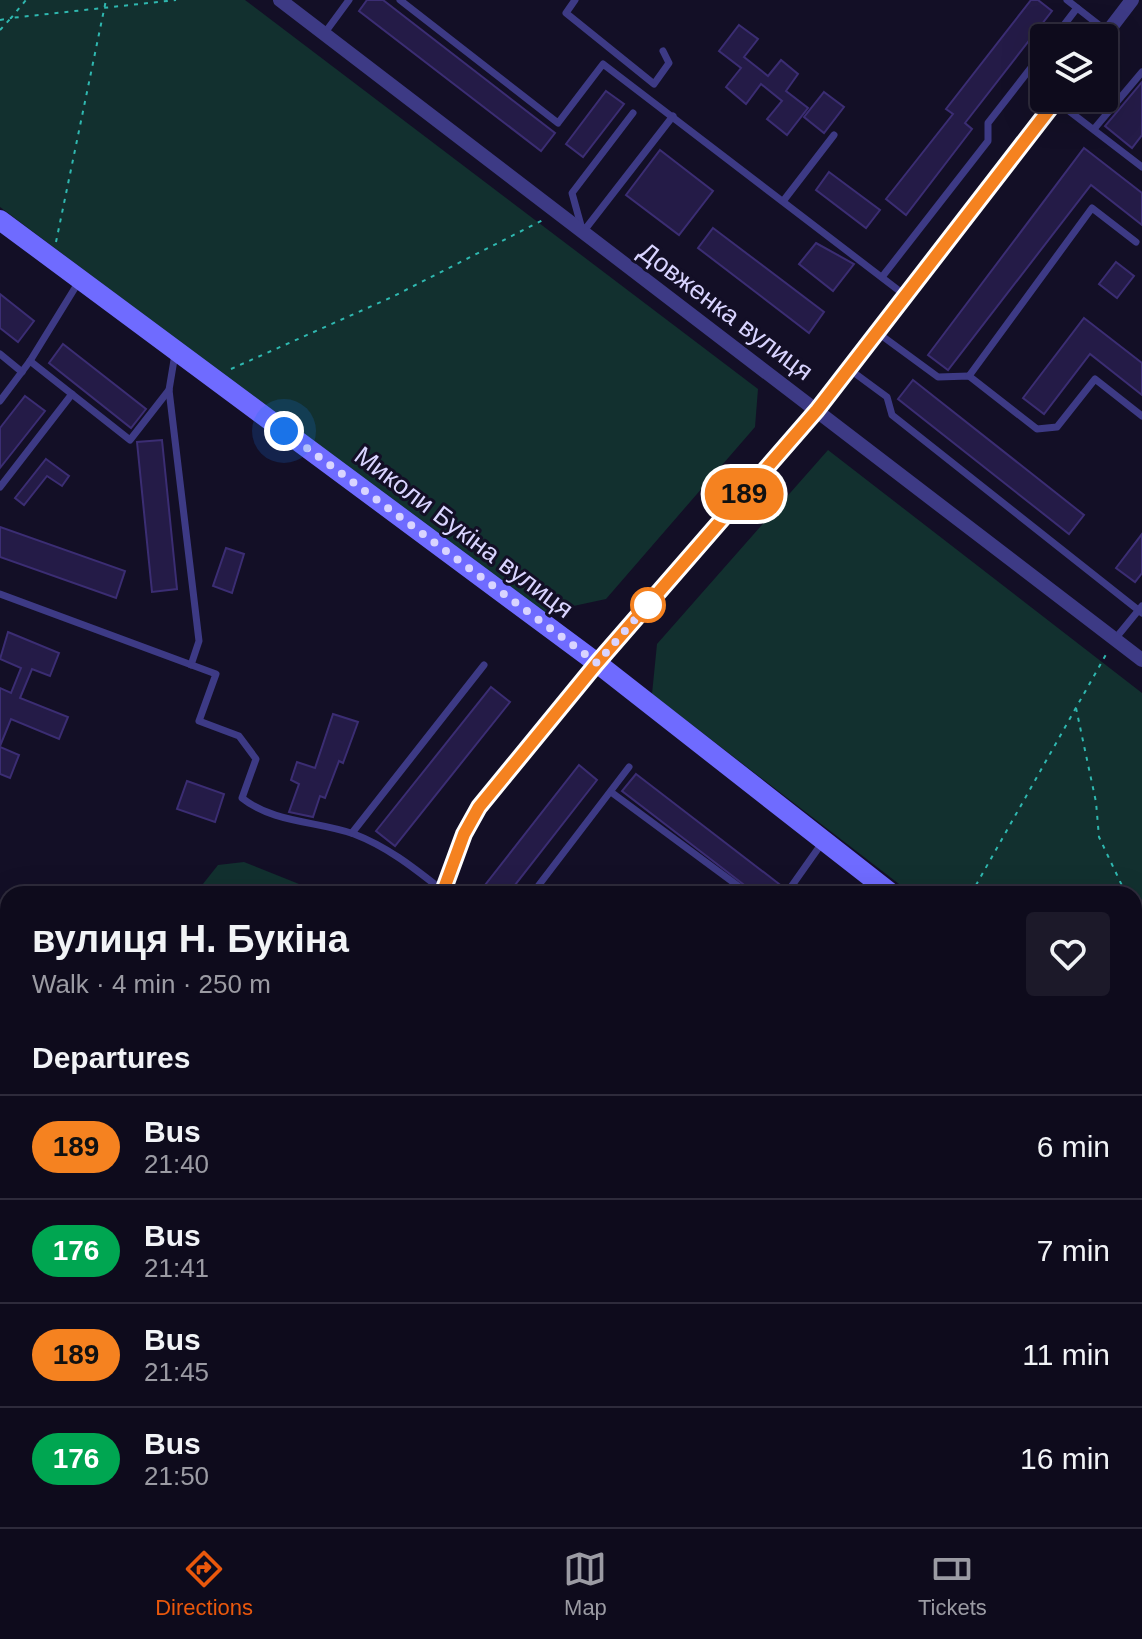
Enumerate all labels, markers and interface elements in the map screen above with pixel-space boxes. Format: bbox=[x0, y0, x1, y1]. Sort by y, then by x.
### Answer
map controls bbox=[1030, 24, 1118, 112]
button: layers bbox=[1030, 24, 1118, 112]
street label: Довженка вулиця bbox=[633, 236, 819, 386]
your location bbox=[264, 411, 304, 451]
street label: Миколи Букіна вулиця bbox=[349, 440, 579, 624]
line badge: 189 bbox=[698, 468, 790, 520]
text: 189 bbox=[721, 478, 767, 509]
unlabelled marker bbox=[631, 588, 665, 622]
button: heart bbox=[1026, 912, 1110, 996]
text: вулиця Н. Букіна bbox=[32, 918, 349, 960]
text: Walk · 4 min · 250 m bbox=[32, 969, 271, 999]
text: Departures bbox=[32, 1041, 190, 1074]
text: Bus bbox=[144, 1115, 201, 1148]
text: 6 min bbox=[1037, 1130, 1110, 1163]
text: 189 bbox=[53, 1131, 99, 1162]
text: 21:40 bbox=[144, 1149, 209, 1179]
text: Bus bbox=[144, 1219, 201, 1252]
text: 7 min bbox=[1037, 1234, 1110, 1267]
text: 176 bbox=[53, 1235, 99, 1266]
text: 21:41 bbox=[144, 1253, 209, 1283]
text: Bus bbox=[144, 1323, 201, 1356]
text: 11 min bbox=[1022, 1338, 1110, 1371]
text: 189 bbox=[53, 1339, 99, 1370]
text: 21:45 bbox=[144, 1357, 209, 1387]
text: Bus bbox=[144, 1427, 201, 1460]
text: 16 min bbox=[1020, 1442, 1110, 1475]
text: 176 bbox=[53, 1443, 99, 1474]
text: 21:50 bbox=[144, 1461, 209, 1491]
tab: Directions bbox=[155, 1547, 253, 1621]
tab: Map bbox=[563, 1547, 607, 1621]
tab: Tickets bbox=[918, 1547, 987, 1621]

